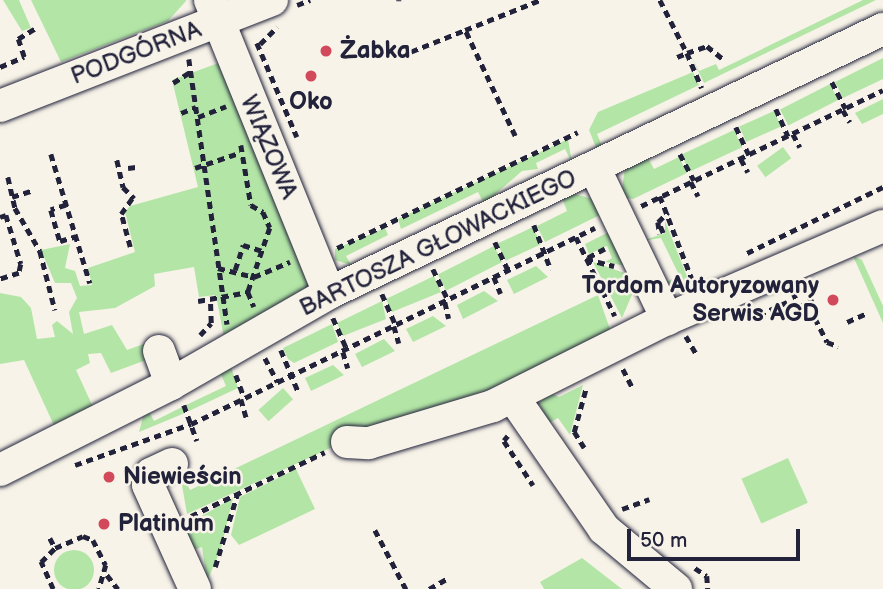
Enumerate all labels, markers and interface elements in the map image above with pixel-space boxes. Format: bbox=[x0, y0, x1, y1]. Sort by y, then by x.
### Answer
street label: PODGÓRNA bbox=[67, 15, 205, 91]
place label: Żabka bbox=[340, 37, 410, 65]
marker: Żabka bbox=[318, 43, 334, 59]
marker: Oko bbox=[303, 68, 319, 84]
place label: Oko bbox=[289, 88, 333, 116]
street label: WIĄZOWA bbox=[234, 91, 304, 203]
street label: BARTOSZA GŁOWACKIEGO bbox=[295, 163, 581, 323]
place label: Tordom Autoryzowany Serwis AGD bbox=[582, 272, 819, 328]
marker: Tordom Autoryzowany Serwis AGD bbox=[825, 292, 841, 308]
place label: Niewieścin bbox=[123, 463, 242, 491]
marker: Niewieścin bbox=[101, 469, 117, 485]
place label: Platinum bbox=[118, 510, 214, 538]
marker: Platinum bbox=[96, 516, 112, 532]
scale bar bbox=[631, 516, 804, 560]
text: 50 m bbox=[640, 528, 687, 553]

